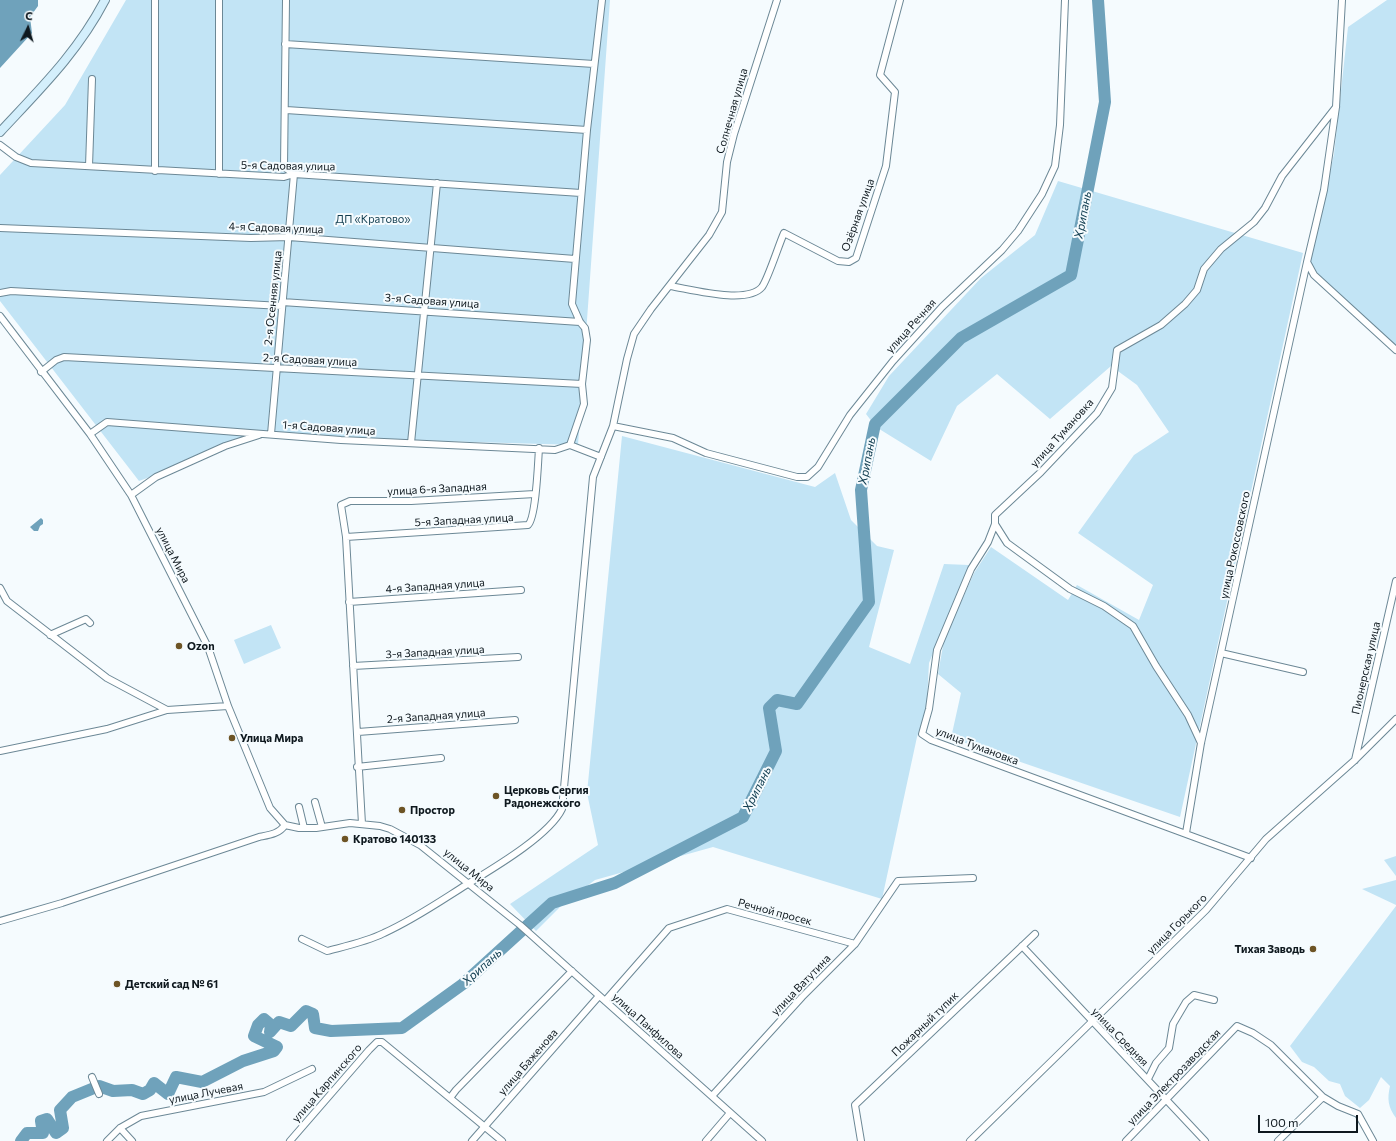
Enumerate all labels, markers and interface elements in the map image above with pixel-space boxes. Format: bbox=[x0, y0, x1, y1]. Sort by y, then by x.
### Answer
north arrow bbox=[8, 8, 48, 48]
text: С bbox=[25, 9, 33, 22]
street label: Солнечная улица bbox=[713, 67, 751, 155]
street label: 5-я Садовая улица bbox=[241, 159, 335, 173]
street label: Озёрная улица bbox=[839, 177, 877, 253]
water label: Хрипань bbox=[1071, 190, 1095, 240]
park label: ДП «Кратово» bbox=[336, 212, 410, 226]
street label: 4-я Садовая улица bbox=[228, 220, 324, 236]
street label: 2-я Осенняя улица bbox=[261, 250, 285, 346]
street label: 3-я Садовая улица bbox=[384, 291, 480, 311]
street label: улица Речная bbox=[883, 296, 939, 356]
street label: 2-я Садовая улица bbox=[263, 351, 357, 369]
street label: улица Тумановка bbox=[1028, 396, 1096, 470]
street label: 1-я Садовая улица bbox=[282, 418, 376, 438]
water label: Хрипань bbox=[855, 436, 879, 486]
street label: улица 6-я Западная bbox=[387, 480, 487, 498]
street label: улица Рокоссовского bbox=[1217, 490, 1253, 600]
street label: 5-я Западная улица bbox=[414, 511, 514, 529]
street label: улица Мира bbox=[153, 525, 193, 585]
street label: 4-я Западная улица bbox=[385, 576, 485, 596]
street label: Пионерская улица bbox=[1349, 620, 1383, 716]
place label: Ozon bbox=[187, 639, 215, 653]
marker: Ozon bbox=[174, 641, 184, 651]
street label: 3-я Западная улица bbox=[385, 643, 485, 661]
street label: 2-я Западная улица bbox=[386, 706, 486, 726]
street label: улица Тумановка bbox=[934, 724, 1020, 768]
place label: Улица Мира bbox=[240, 731, 303, 745]
marker: Улица Мира bbox=[227, 733, 237, 743]
water label: Хрипань bbox=[740, 764, 774, 814]
place label: Церковь Сергия Радонежского bbox=[504, 783, 589, 809]
marker: Церковь Сергия Радонежского bbox=[491, 791, 501, 801]
place label: Простор bbox=[410, 803, 455, 817]
marker: Простор bbox=[397, 805, 407, 815]
place label: Кратово 140133 bbox=[353, 832, 436, 846]
marker: Кратово 140133 bbox=[340, 834, 350, 844]
street label: улица Мира bbox=[441, 846, 497, 894]
street label: улица Горького bbox=[1144, 891, 1210, 957]
street label: Речной просек bbox=[737, 896, 813, 928]
place label: Тихая Заводь bbox=[1235, 942, 1305, 956]
marker: Тихая Заводь bbox=[1308, 944, 1318, 954]
water label: Хрипань bbox=[459, 946, 505, 988]
street label: улица Ватутина bbox=[769, 952, 833, 1018]
place label: Детский сад № 61 bbox=[125, 977, 218, 991]
marker: Детский сад № 61 bbox=[112, 979, 122, 989]
street label: Пожарный тупик bbox=[889, 989, 961, 1059]
street label: улица Панфилова bbox=[609, 990, 687, 1062]
street label: улица Средняя bbox=[1089, 1005, 1151, 1069]
street label: улица Баженова bbox=[496, 1026, 560, 1098]
street label: улица Электрозаводская bbox=[1125, 1026, 1223, 1128]
street label: улица Карпинского bbox=[289, 1041, 365, 1125]
street label: улица Лучевая bbox=[168, 1079, 244, 1107]
scale bar bbox=[1260, 1107, 1360, 1133]
text: 100 m bbox=[1265, 1115, 1299, 1129]

